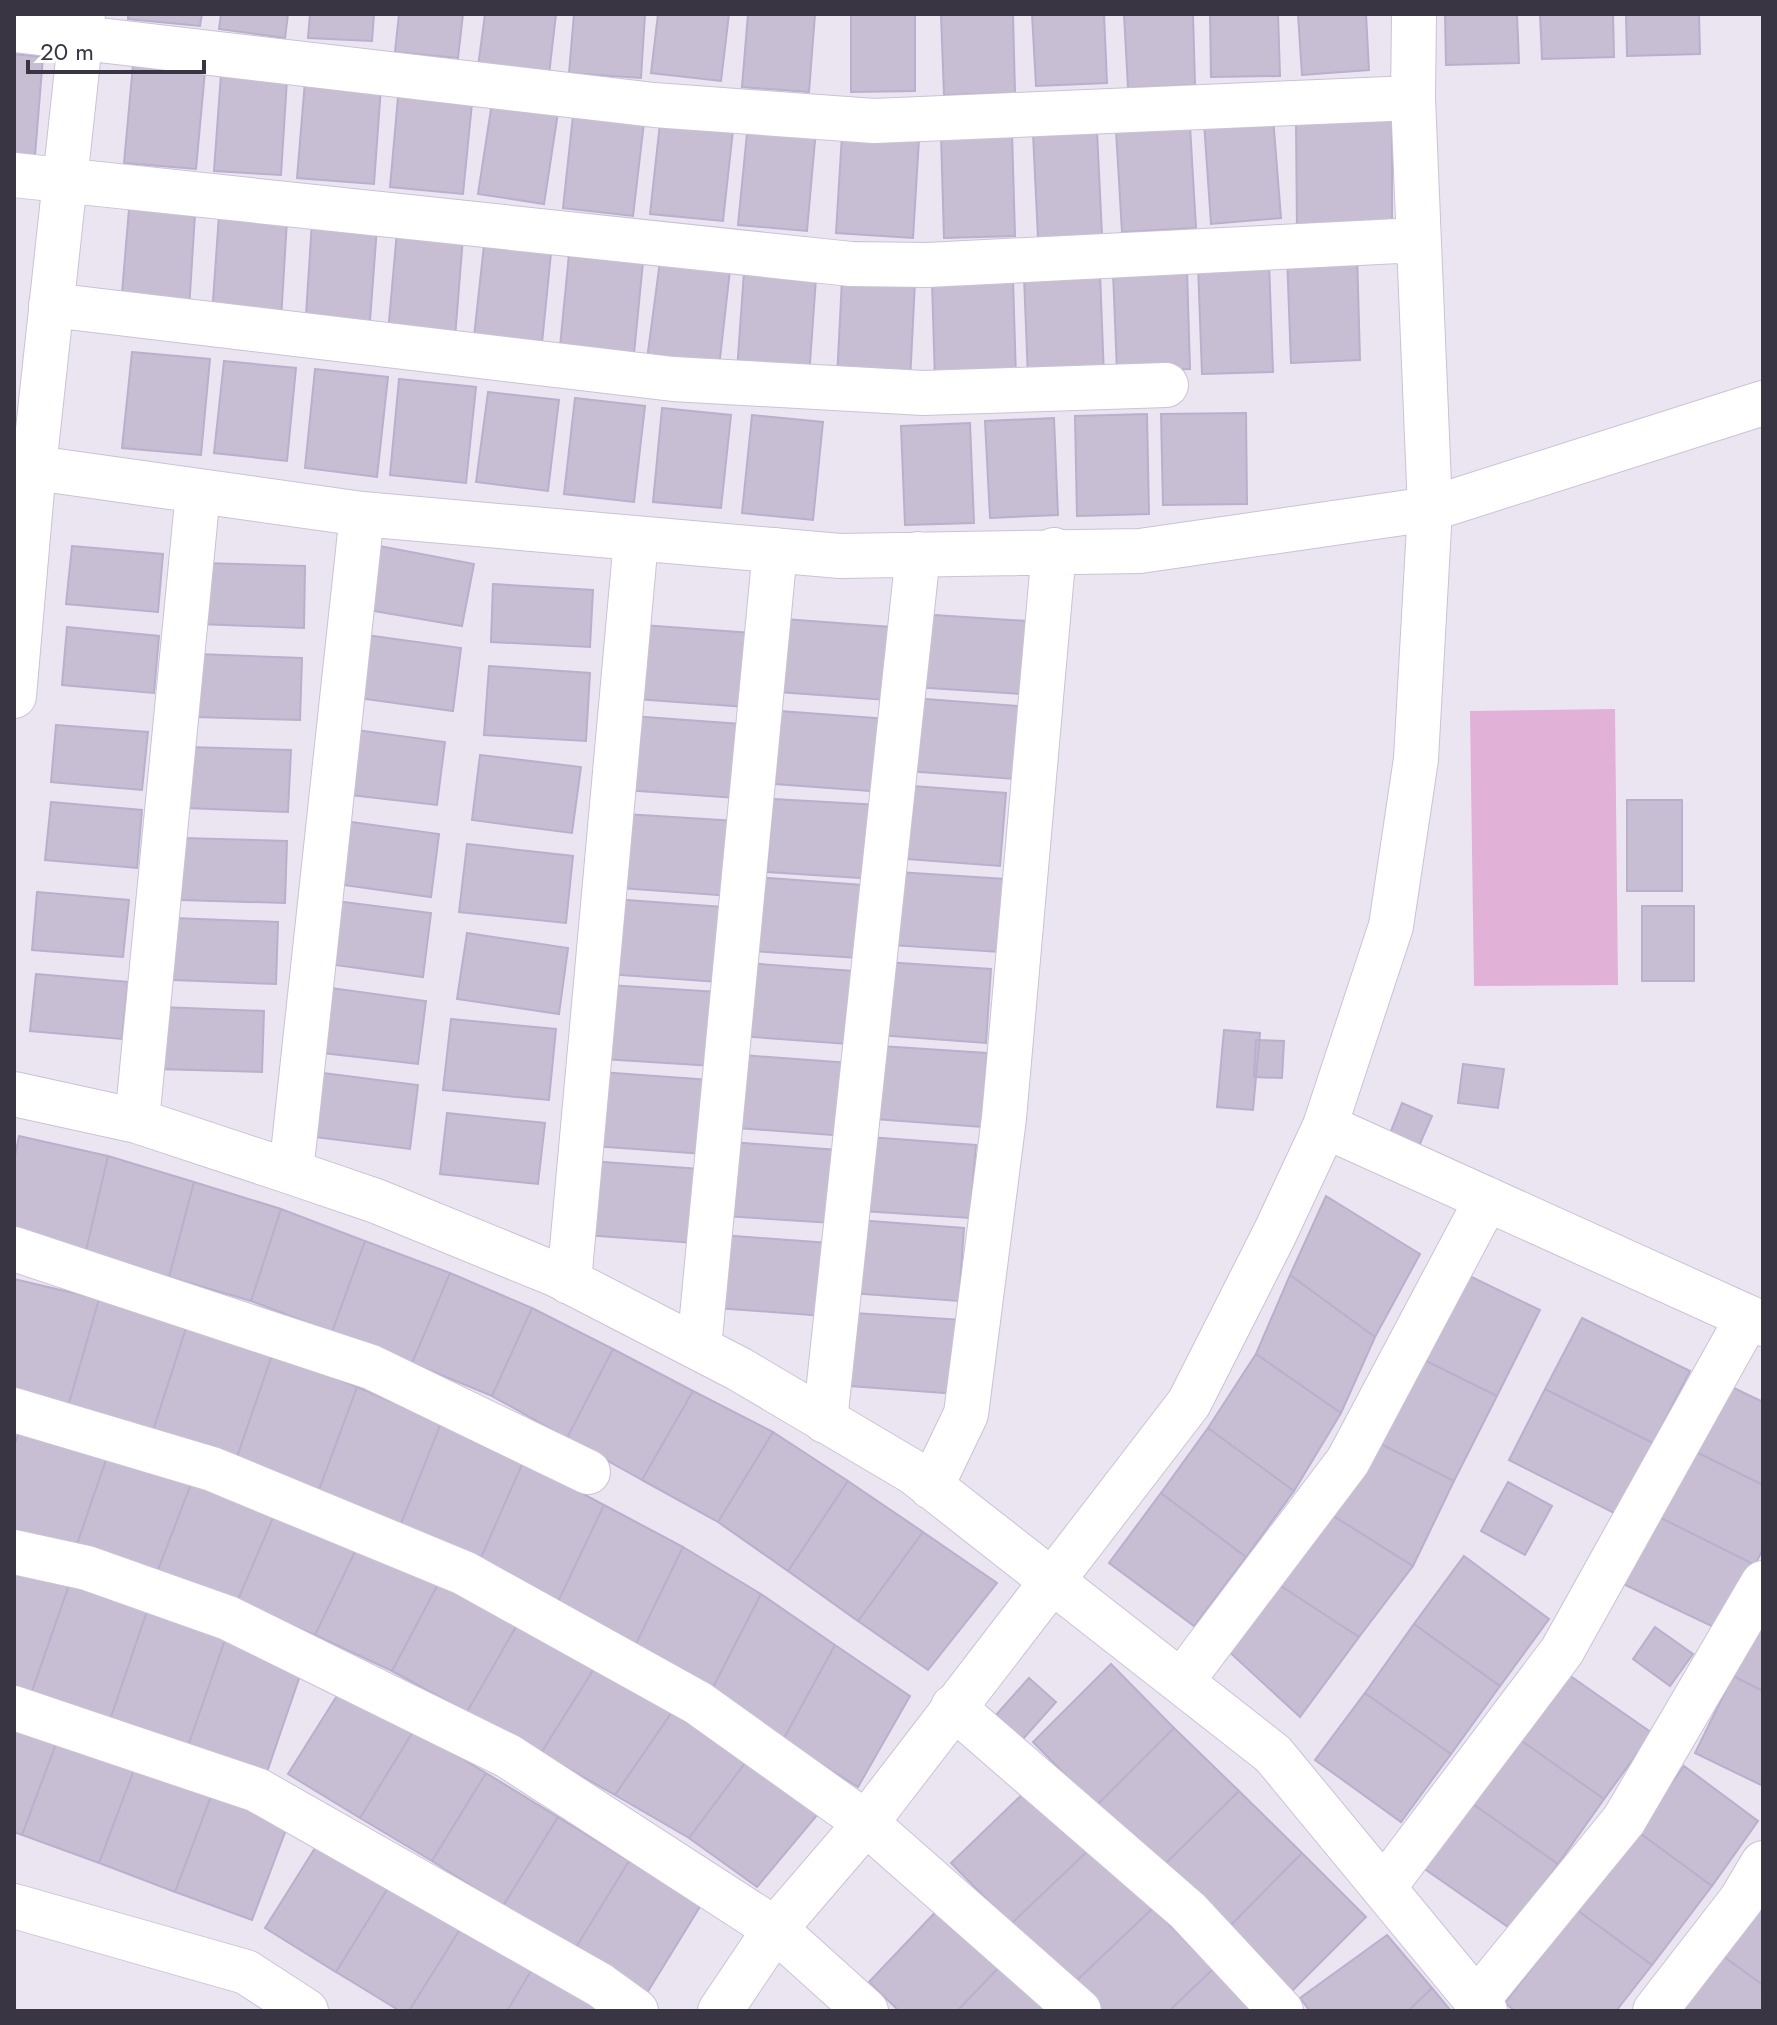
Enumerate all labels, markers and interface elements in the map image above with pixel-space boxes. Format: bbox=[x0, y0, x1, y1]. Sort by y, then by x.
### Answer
scale bar bbox=[28, 24, 204, 74]
text: 20 m bbox=[40, 34, 94, 69]

